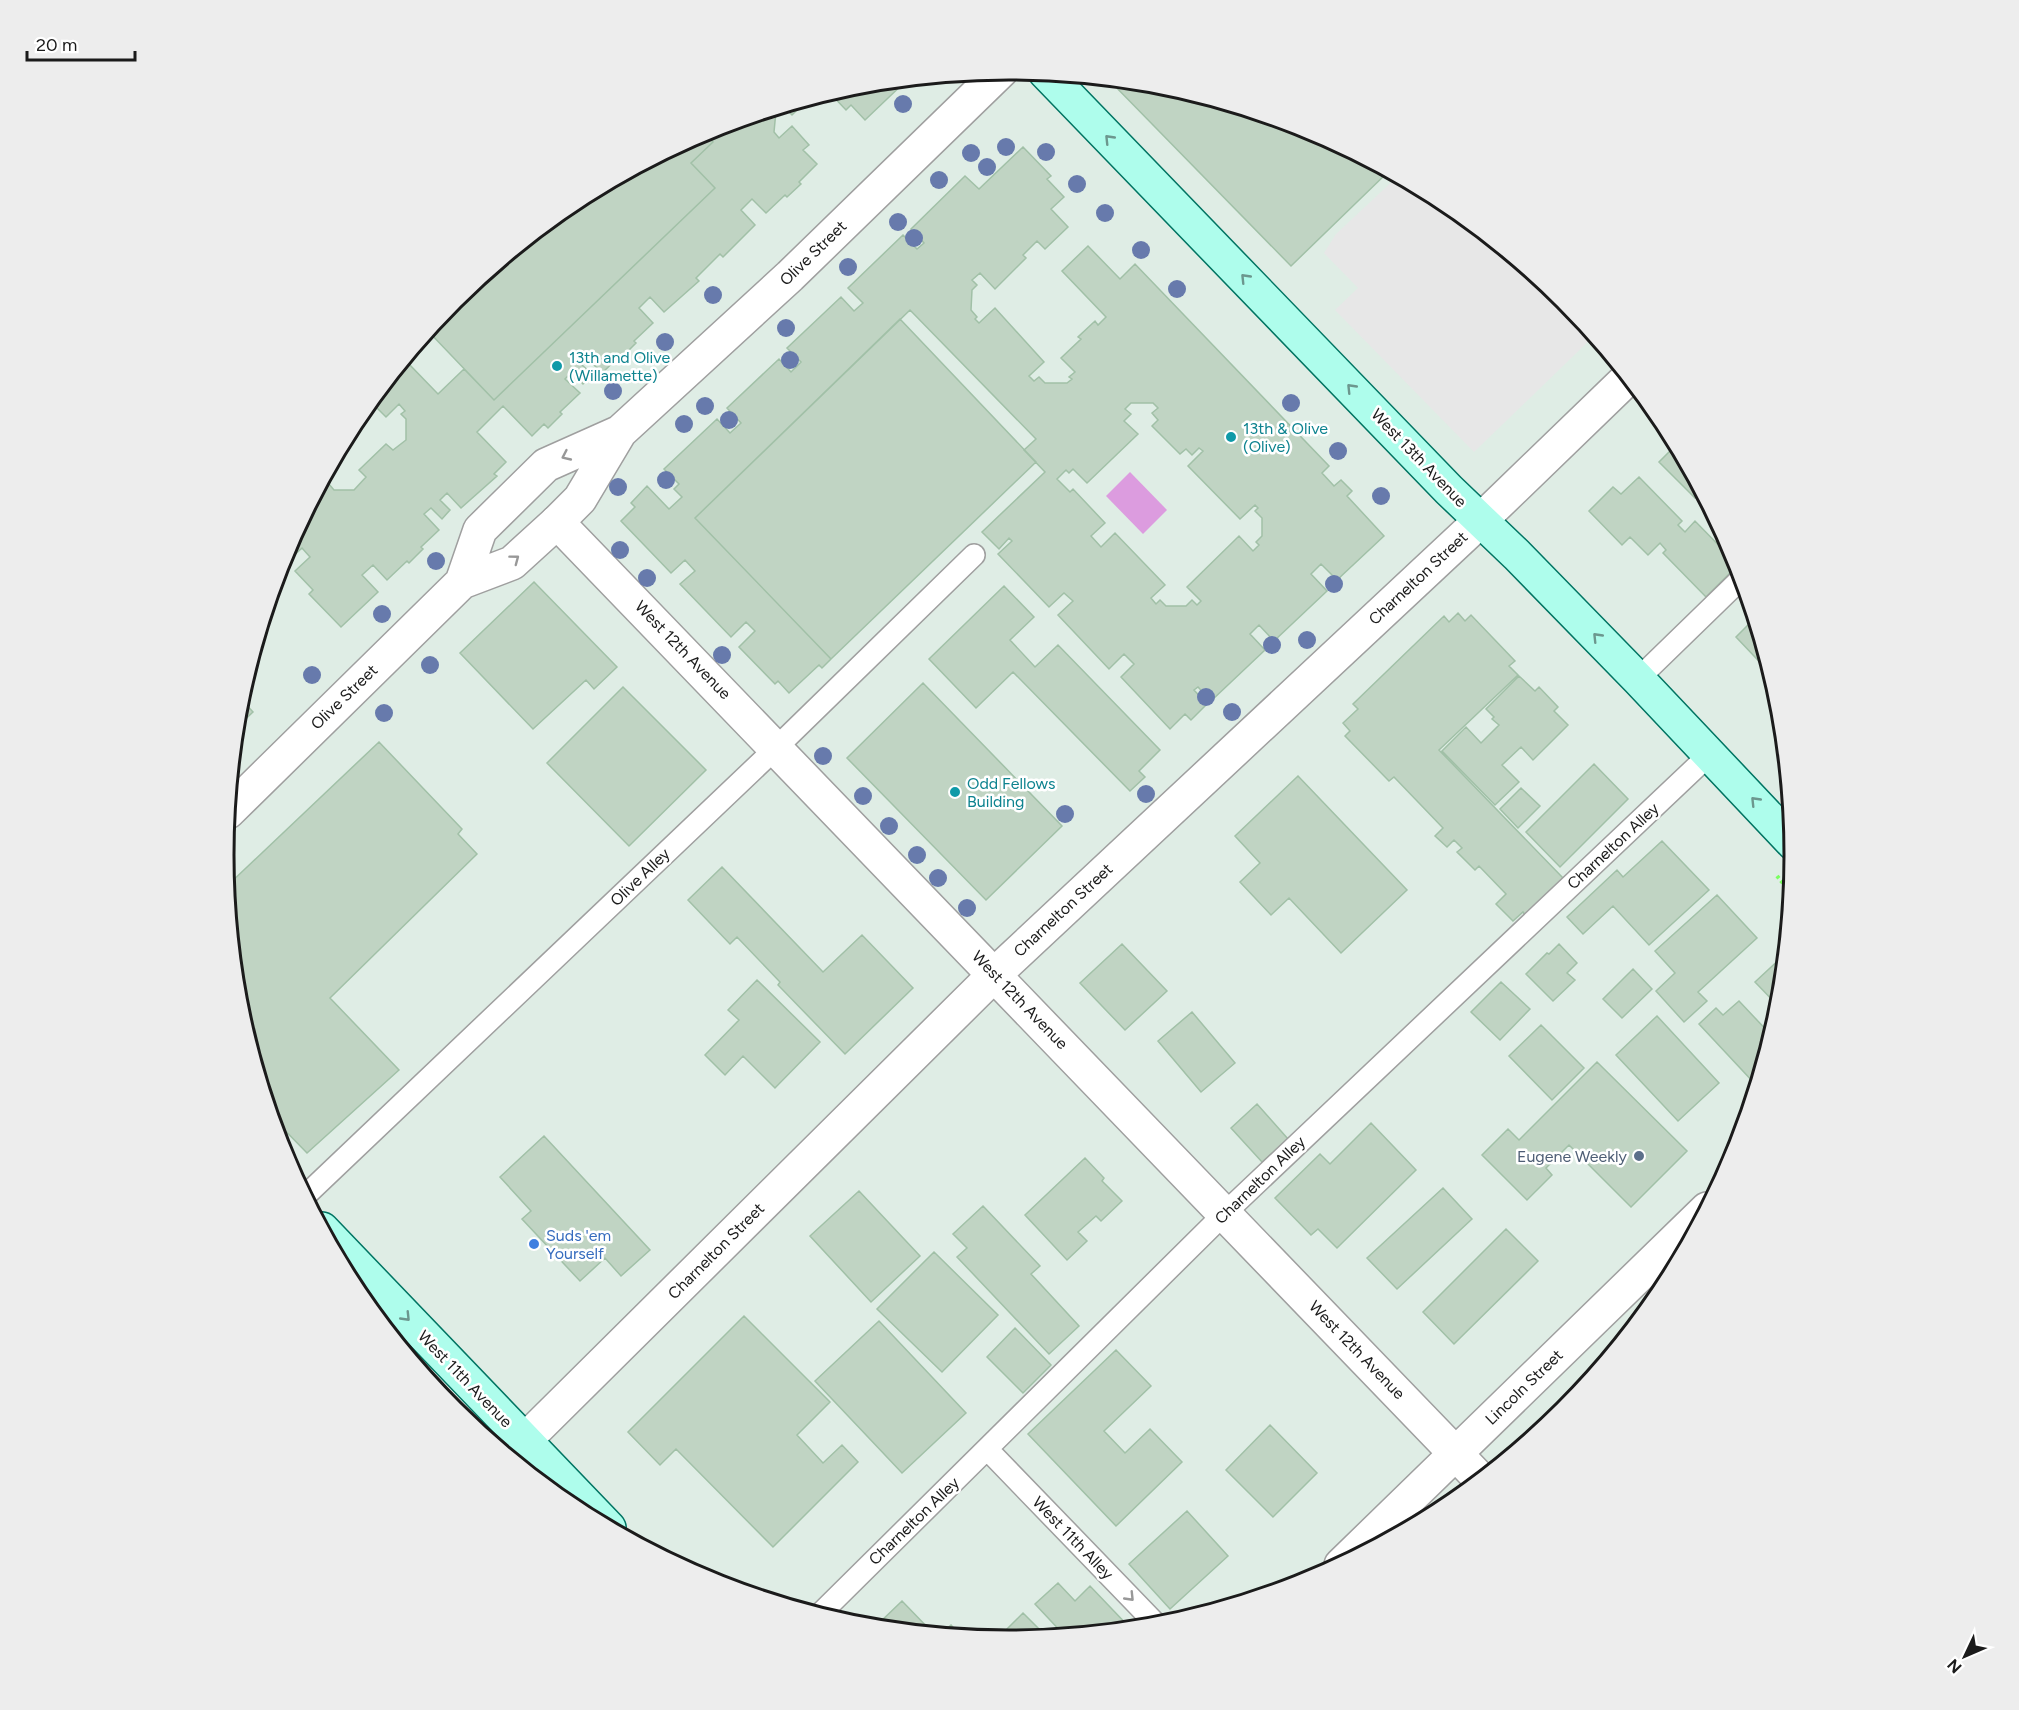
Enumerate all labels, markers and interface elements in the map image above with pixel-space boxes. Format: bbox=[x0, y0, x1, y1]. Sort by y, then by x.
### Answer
scale bar bbox=[27, 24, 135, 62]
text: 20 m bbox=[36, 34, 77, 56]
one-way arrow bbox=[1105, 135, 1116, 146]
street label: Olive Street bbox=[776, 217, 850, 289]
one-way arrow bbox=[1241, 275, 1252, 286]
place label: 13th and Olive (Willamette) bbox=[569, 348, 670, 385]
marker: 13th and Olive (Willamette) bbox=[550, 359, 564, 373]
one-way arrow bbox=[1347, 385, 1358, 395]
street label: West 13th Avenue bbox=[1367, 405, 1471, 511]
place label: 13th & Olive (Olive) bbox=[1243, 419, 1328, 456]
marker: 13th & Olive (Olive) bbox=[1224, 430, 1238, 444]
one-way arrow bbox=[562, 449, 573, 461]
street label: Charnelton Street bbox=[1365, 527, 1471, 629]
one-way arrow bbox=[509, 555, 520, 566]
street label: West 12th Avenue bbox=[631, 597, 735, 703]
one-way arrow bbox=[1594, 633, 1605, 644]
street label: Olive Street bbox=[307, 661, 381, 733]
place label: Odd Fellows Building bbox=[967, 774, 1056, 811]
marker: Odd Fellows Building bbox=[948, 785, 962, 799]
one-way arrow bbox=[1751, 797, 1762, 808]
street label: Charnelton Alley bbox=[1563, 798, 1663, 893]
street label: Olive Alley bbox=[606, 844, 674, 910]
street label: Charnelton Street bbox=[1010, 859, 1116, 961]
street label: West 12th Avenue bbox=[968, 947, 1072, 1053]
street label: Charnelton Alley bbox=[1211, 1132, 1310, 1228]
place label: Eugene Weekly bbox=[1517, 1147, 1628, 1166]
marker: Eugene Weekly bbox=[1632, 1149, 1646, 1163]
street label: Charnelton Street bbox=[664, 1199, 768, 1303]
place label: Suds 'em Yourself bbox=[546, 1226, 611, 1263]
marker: Suds 'em Yourself bbox=[527, 1237, 541, 1251]
street label: West 12th Avenue bbox=[1305, 1297, 1409, 1403]
one-way arrow bbox=[399, 1309, 410, 1320]
street label: West 11th Avenue bbox=[414, 1327, 516, 1432]
street label: Lincoln Street bbox=[1481, 1345, 1567, 1429]
street label: Charnelton Alley bbox=[865, 1473, 964, 1569]
street label: West 11th Alley bbox=[1029, 1493, 1118, 1584]
one-way arrow bbox=[1123, 1591, 1134, 1601]
north arrow bbox=[1935, 1626, 1995, 1686]
text: N bbox=[1943, 1655, 1966, 1677]

